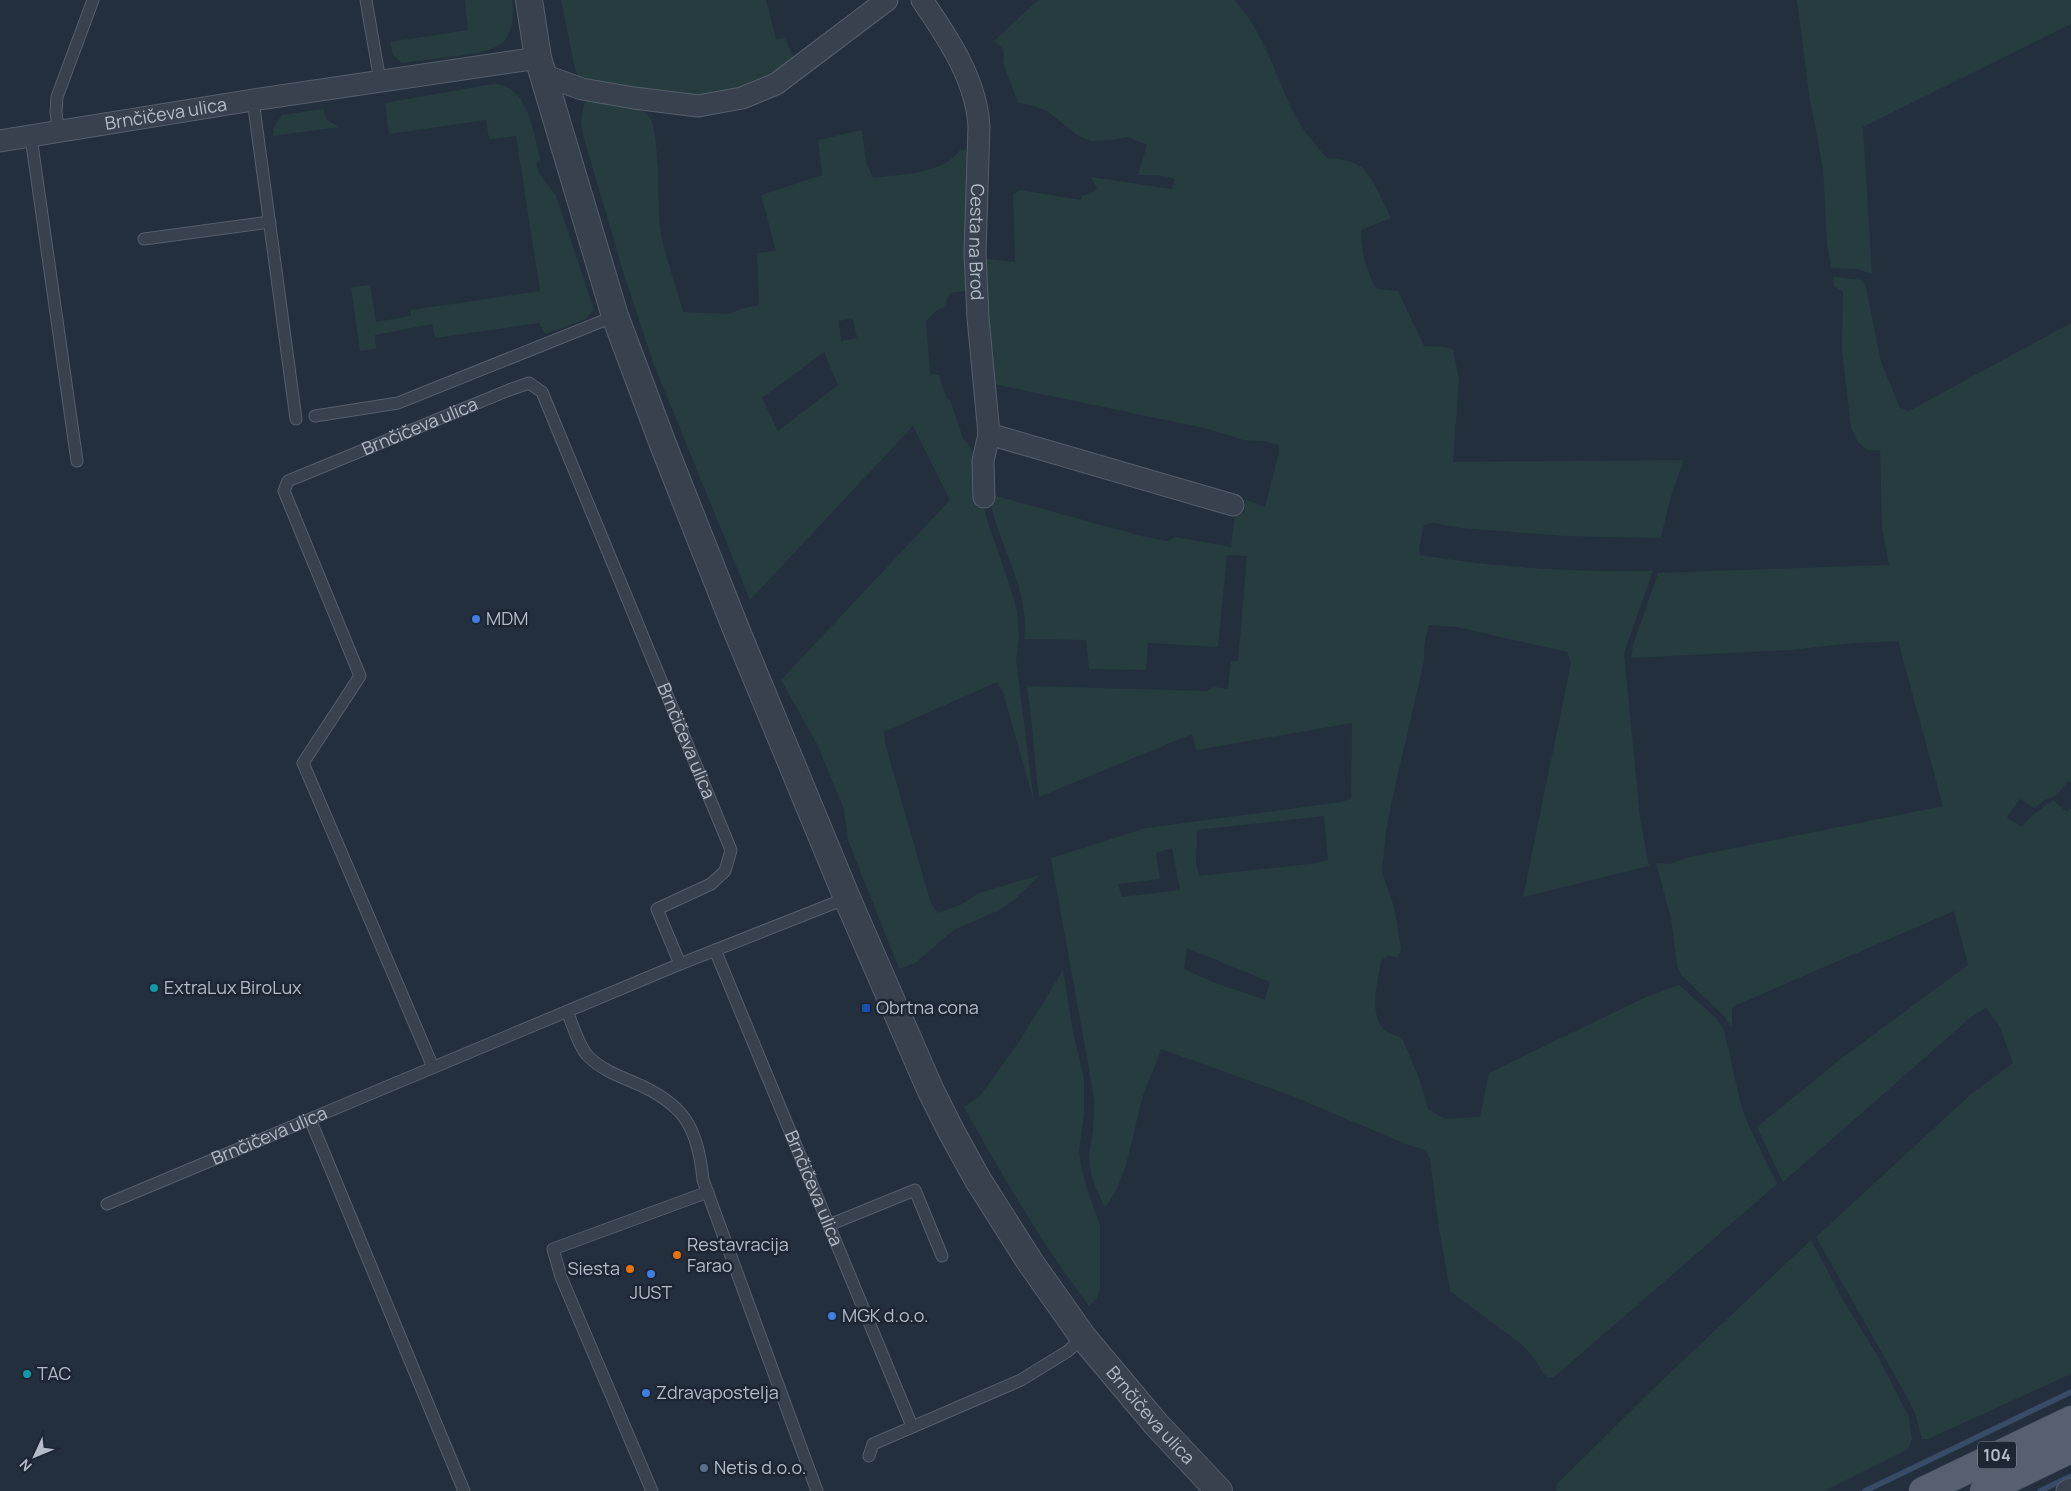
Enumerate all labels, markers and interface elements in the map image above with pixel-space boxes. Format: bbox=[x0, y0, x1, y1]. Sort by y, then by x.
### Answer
street label: Brnčičeva ulica bbox=[103, 91, 228, 135]
street label: Cesta na Brod bbox=[964, 183, 990, 301]
street label: Brnčičeva ulica bbox=[358, 391, 481, 460]
place label: MDM bbox=[486, 606, 528, 630]
marker: MDM bbox=[470, 613, 482, 625]
street label: Brnčičeva ulica bbox=[652, 679, 722, 802]
place label: ExtraLux BiroLux bbox=[164, 975, 302, 999]
marker: ExtraLux BiroLux bbox=[148, 982, 160, 994]
place label: Obrtna cona bbox=[876, 995, 979, 1019]
marker: Obrtna cona bbox=[860, 1002, 872, 1014]
street label: Brnčičeva ulica bbox=[207, 1100, 330, 1170]
street label: Brnčičeva ulica bbox=[780, 1126, 849, 1250]
place label: Restavracija Farao bbox=[687, 1232, 789, 1277]
marker: Restavracija Farao bbox=[671, 1249, 683, 1261]
place label: Siesta bbox=[568, 1256, 620, 1280]
marker: Siesta bbox=[624, 1263, 636, 1275]
marker: JUST bbox=[645, 1268, 657, 1280]
place label: JUST bbox=[630, 1280, 672, 1304]
place label: MGK d.o.o. bbox=[842, 1303, 929, 1327]
marker: MGK d.o.o. bbox=[826, 1310, 838, 1322]
place label: TAC bbox=[37, 1361, 71, 1385]
street label: Brnčičeva ulica bbox=[1101, 1361, 1201, 1469]
marker: TAC bbox=[21, 1368, 33, 1380]
place label: Zdravapostelja bbox=[656, 1380, 779, 1404]
marker: Zdravapostelja bbox=[640, 1387, 652, 1399]
north arrow bbox=[10, 1431, 60, 1481]
road number: 104 bbox=[1978, 1442, 2016, 1468]
text: N bbox=[15, 1455, 36, 1476]
place label: Netis d.o.o. bbox=[714, 1455, 806, 1479]
marker: Netis d.o.o. bbox=[698, 1462, 710, 1474]

